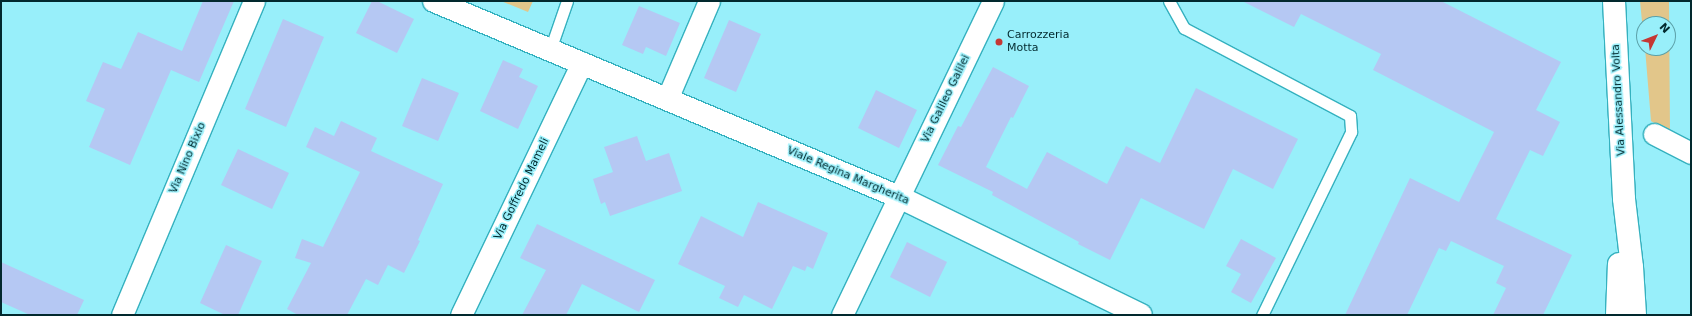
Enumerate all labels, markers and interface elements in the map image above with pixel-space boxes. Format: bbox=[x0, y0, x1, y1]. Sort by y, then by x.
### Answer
north arrow bbox=[1636, 16, 1676, 56]
text: N bbox=[1657, 20, 1672, 36]
place label: Carrozzeria Motta bbox=[1007, 29, 1069, 55]
marker: Carrozzeria Motta bbox=[994, 37, 1004, 47]
street label: Via Alessandro Volta bbox=[1609, 44, 1629, 156]
street label: Via Galileo Galilei bbox=[919, 53, 973, 145]
street label: Via Nino Bixio bbox=[167, 120, 209, 196]
street label: Via Goffredo Mameli bbox=[492, 136, 552, 242]
street label: Viale Regina Margherita bbox=[785, 144, 911, 208]

